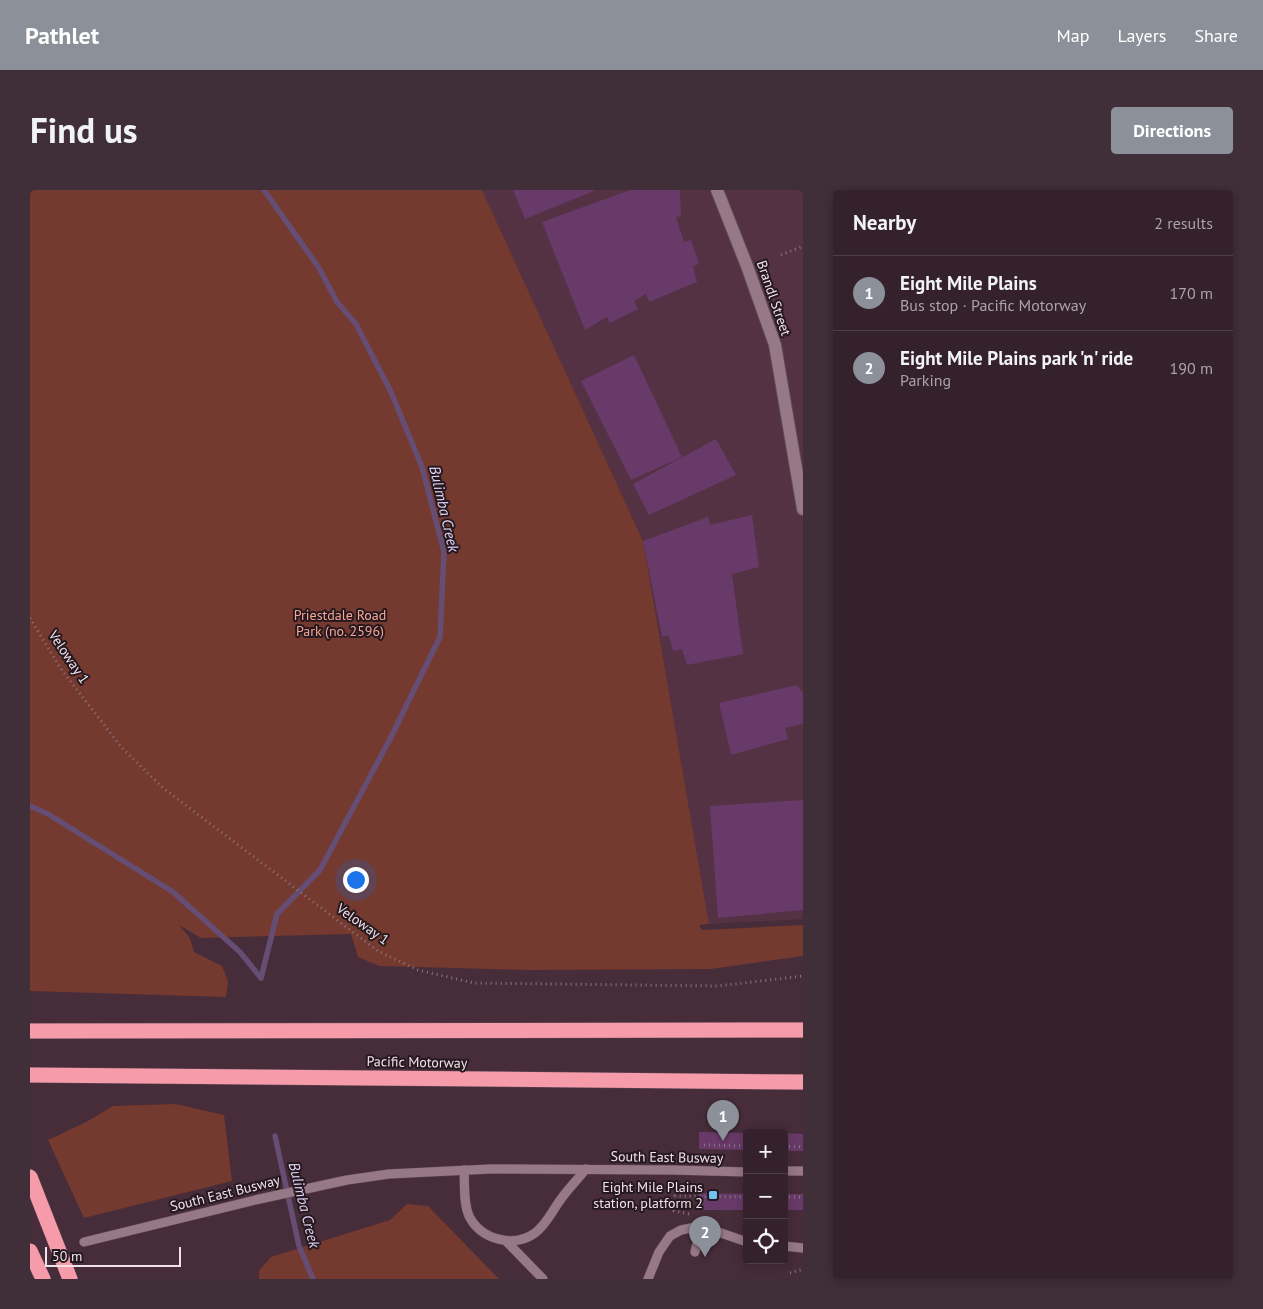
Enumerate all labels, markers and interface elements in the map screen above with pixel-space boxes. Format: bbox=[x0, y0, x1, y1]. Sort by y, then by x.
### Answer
text: Pathlet bbox=[25, 20, 99, 51]
text: Map bbox=[1057, 24, 1089, 47]
text: Layers bbox=[1117, 24, 1166, 47]
text: Share bbox=[1194, 24, 1238, 47]
text: Find us bbox=[30, 107, 138, 153]
button: Directions bbox=[1111, 107, 1233, 154]
text: Nearby bbox=[853, 209, 916, 236]
text: 2 results bbox=[1154, 213, 1213, 233]
street label: Brandl Street bbox=[753, 258, 795, 338]
text: Eight Mile Plains bbox=[900, 271, 1037, 295]
text: 1 bbox=[864, 283, 874, 303]
text: 170 m bbox=[1170, 283, 1213, 303]
text: Bus stop · Pacific Motorway bbox=[900, 295, 1086, 315]
text: Eight Mile Plains park 'n' ride bbox=[900, 346, 1133, 370]
text: 2 bbox=[864, 358, 874, 378]
text: 190 m bbox=[1170, 358, 1213, 378]
text: Parking bbox=[900, 370, 951, 390]
water label: Bulimba Creek bbox=[425, 464, 464, 555]
park label: Priestdale Road Park (no. 2596) bbox=[294, 606, 386, 640]
street label: Veloway 1 bbox=[44, 626, 93, 687]
your location bbox=[343, 867, 369, 893]
street label: Veloway 1 bbox=[332, 899, 393, 949]
street label: Pacific Motorway bbox=[366, 1052, 468, 1072]
pin: 1 bbox=[707, 1100, 739, 1141]
map controls bbox=[743, 1129, 788, 1264]
button: + bbox=[743, 1129, 788, 1174]
street label: South East Busway bbox=[610, 1147, 724, 1167]
water label: Bulimba Creek bbox=[285, 1160, 325, 1251]
street label: South East Busway bbox=[168, 1171, 282, 1215]
button: − bbox=[743, 1174, 788, 1219]
place label: Eight Mile Plains station, platform 2 bbox=[593, 1178, 703, 1212]
marker: Eight Mile Plains station, platform 2 bbox=[707, 1189, 719, 1201]
pin: 2 bbox=[689, 1216, 721, 1257]
button: locate bbox=[743, 1219, 788, 1264]
scale bar bbox=[45, 1244, 181, 1267]
text: 50 m bbox=[52, 1247, 82, 1265]

